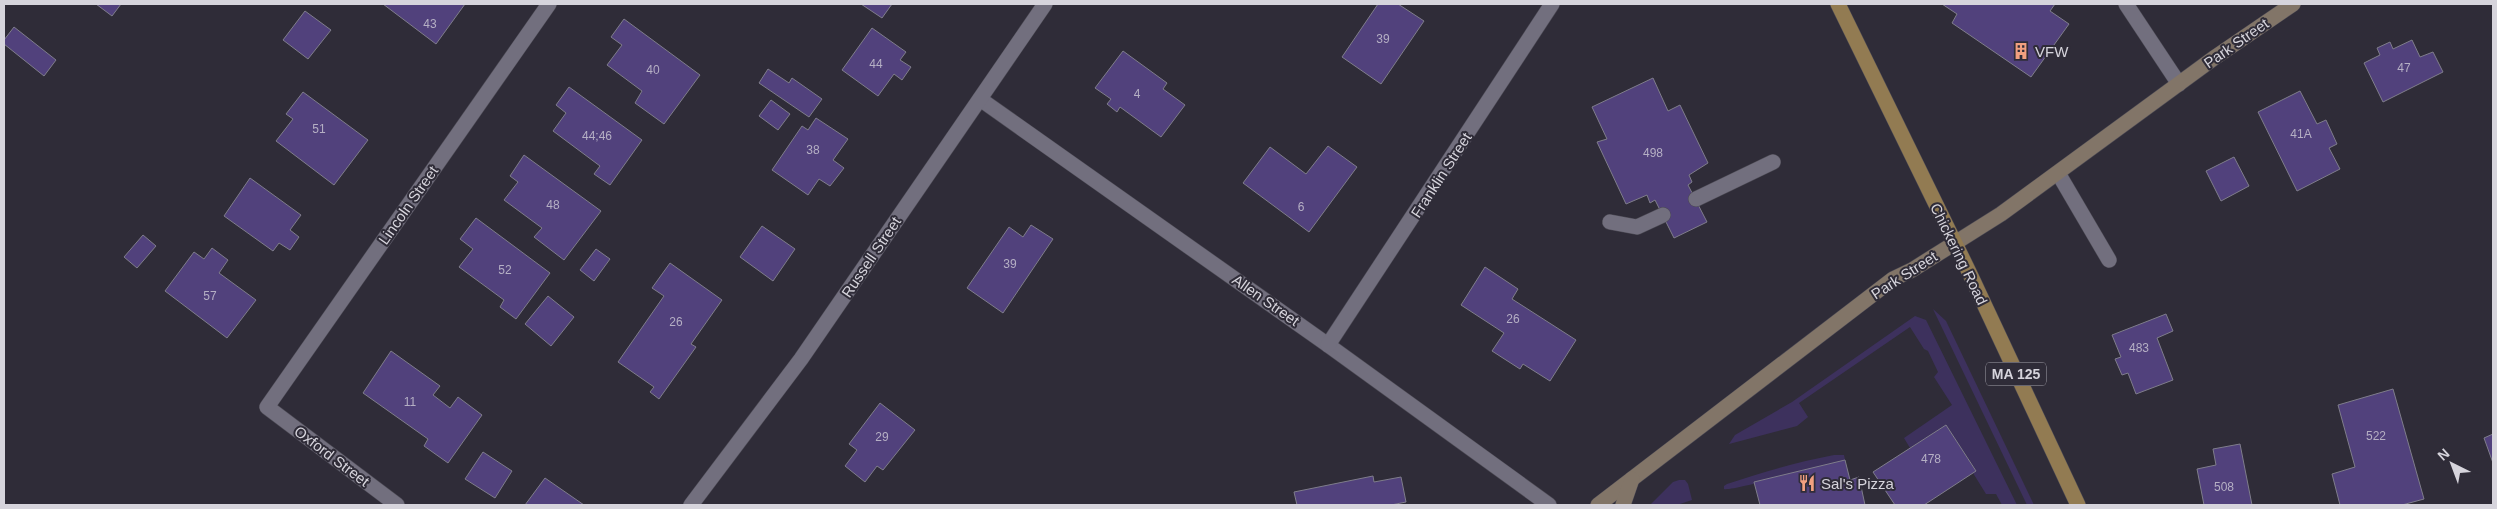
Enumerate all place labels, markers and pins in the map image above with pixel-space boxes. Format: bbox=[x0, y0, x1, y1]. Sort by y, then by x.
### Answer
building icon: VFW bbox=[2011, 41, 2031, 61]
place label: VFW bbox=[2035, 43, 2069, 60]
restaurant icon: Sal's Pizza bbox=[1797, 473, 1817, 493]
place label: Sal's Pizza bbox=[1821, 475, 1895, 492]

